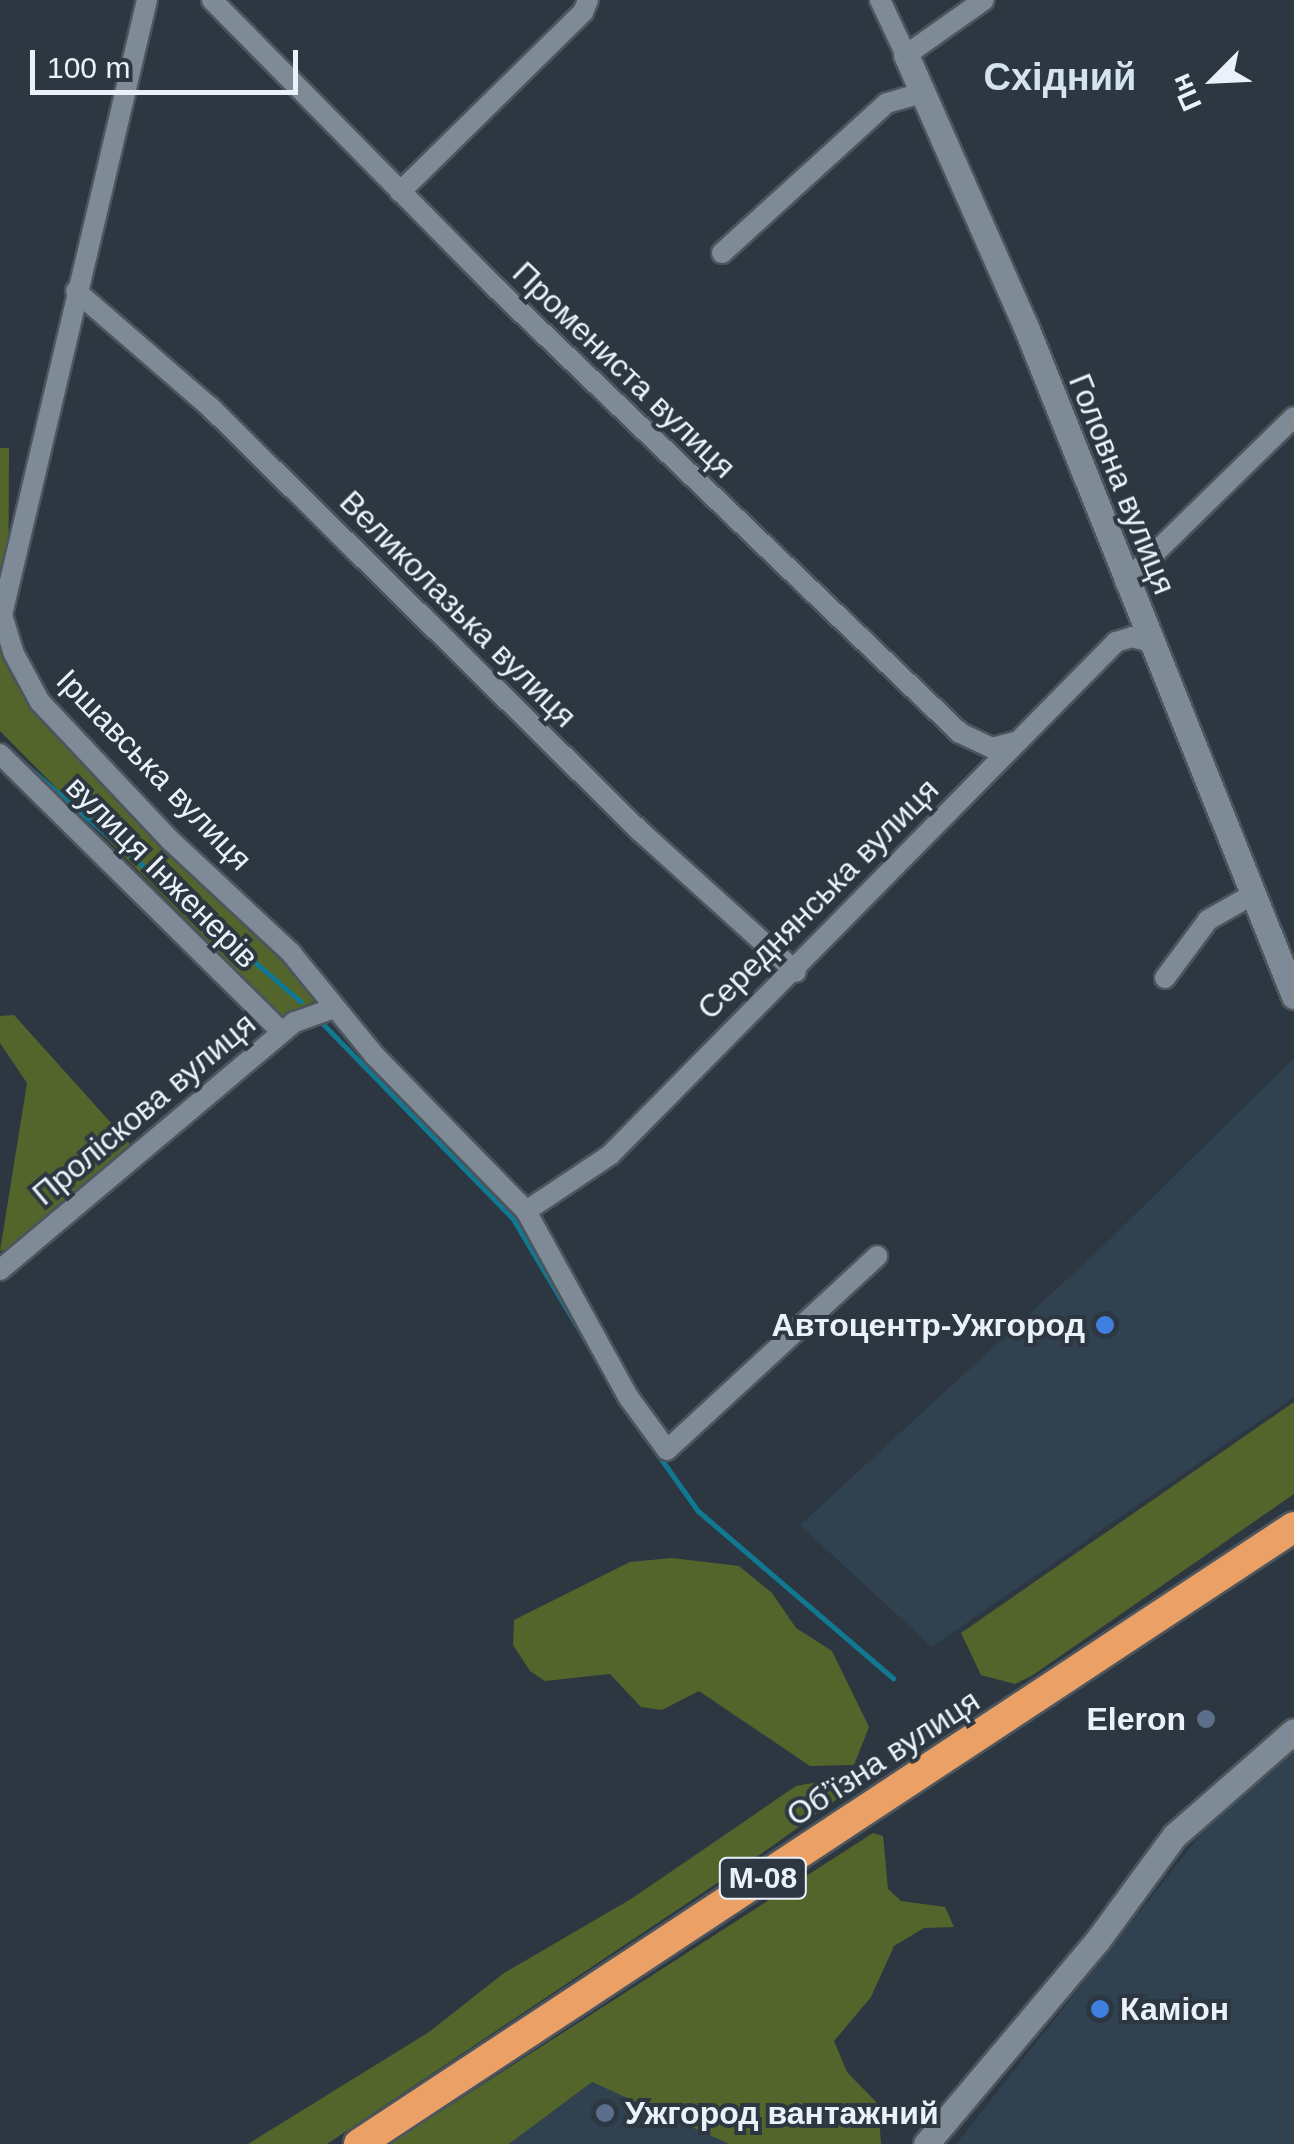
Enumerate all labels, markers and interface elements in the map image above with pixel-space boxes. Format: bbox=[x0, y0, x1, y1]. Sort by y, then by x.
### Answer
scale bar bbox=[35, 30, 302, 92]
north arrow bbox=[1164, 30, 1264, 130]
text: 100 m bbox=[47, 51, 130, 84]
district label: Східний bbox=[984, 55, 1136, 101]
text: Пн bbox=[1164, 69, 1208, 116]
street label: Промениста вулиця bbox=[505, 254, 743, 486]
street label: Головна вулиця bbox=[1060, 368, 1184, 600]
street label: Великолазька вулиця bbox=[332, 483, 584, 735]
street label: Іршавська вулиця bbox=[48, 661, 260, 879]
street label: вулиця Інженерів bbox=[58, 768, 266, 976]
street label: Середнянська вулиця bbox=[690, 771, 946, 1027]
street label: Проліскова вулиця bbox=[25, 1005, 263, 1213]
place label: Автоцентр-Ужгород bbox=[772, 1306, 1085, 1344]
marker: Автоцентр-Ужгород bbox=[1094, 1314, 1116, 1336]
street label: Обʼїзна вулиця bbox=[779, 1681, 987, 1835]
place label: Eleron bbox=[1086, 1700, 1186, 1738]
marker: Eleron bbox=[1195, 1708, 1217, 1730]
road number: М-08 bbox=[718, 1853, 808, 1903]
place label: Каміон bbox=[1120, 1990, 1229, 2028]
marker: Каміон bbox=[1089, 1998, 1111, 2020]
place label: Ужгород вантажний bbox=[625, 2094, 939, 2132]
marker: Ужгород вантажний bbox=[594, 2102, 616, 2124]

